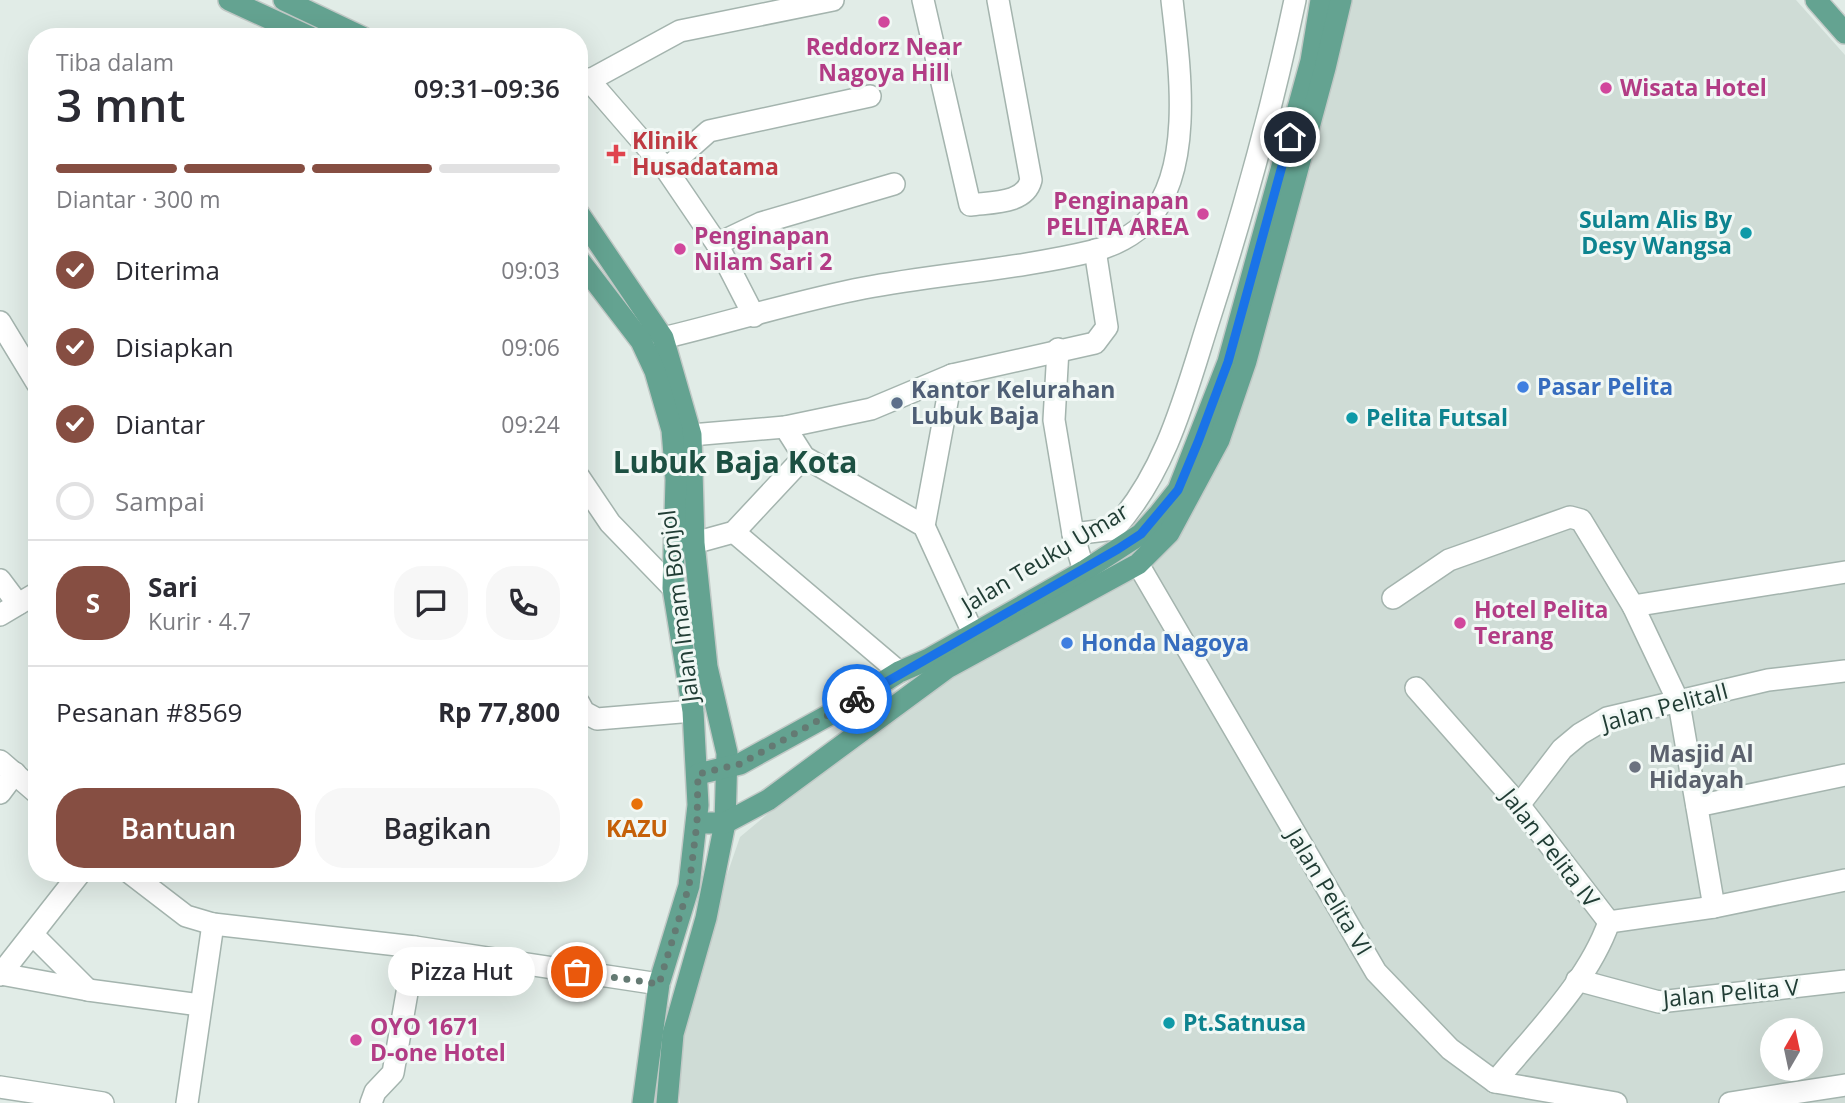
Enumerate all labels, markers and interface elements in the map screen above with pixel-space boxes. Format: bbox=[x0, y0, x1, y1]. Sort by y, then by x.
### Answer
marker: Reddorz Near Nagoya Hill bbox=[876, 14, 892, 30]
place label: Reddorz Near Nagoya Hill bbox=[806, 30, 962, 88]
text: Tiba dalam bbox=[56, 46, 174, 78]
text: 09:31–09:36 bbox=[414, 70, 560, 106]
place label: Wisata Hotel bbox=[1620, 71, 1767, 103]
text: 3 mnt bbox=[56, 73, 186, 135]
marker: Wisata Hotel bbox=[1598, 80, 1614, 96]
pin bbox=[1260, 107, 1320, 167]
icon: home bbox=[1271, 118, 1309, 156]
place label: Klinik Husadatama bbox=[632, 124, 779, 182]
marker: Klinik Husadatama bbox=[606, 144, 626, 164]
text: Diantar · 300 m bbox=[56, 183, 220, 215]
place label: Penginapan PELITA AREA bbox=[1046, 184, 1189, 242]
place label: Sulam Alis By Desy Wangsa bbox=[1579, 203, 1733, 261]
marker: Penginapan PELITA AREA bbox=[1195, 206, 1211, 222]
place label: Penginapan Nilam Sari 2 bbox=[694, 219, 832, 277]
marker: Sulam Alis By Desy Wangsa bbox=[1738, 225, 1754, 241]
marker: Penginapan Nilam Sari 2 bbox=[672, 241, 688, 257]
icon: check bbox=[56, 251, 94, 289]
text: Diterima bbox=[115, 252, 220, 288]
text: 09:03 bbox=[501, 254, 560, 286]
icon: check bbox=[56, 328, 94, 366]
text: Disiapkan bbox=[115, 329, 234, 365]
text: 09:06 bbox=[501, 331, 560, 363]
place label: Pasar Pelita bbox=[1537, 370, 1673, 402]
place label: Kantor Kelurahan Lubuk Baja bbox=[911, 373, 1115, 431]
marker: Pasar Pelita bbox=[1515, 379, 1531, 395]
marker: Kantor Kelurahan Lubuk Baja bbox=[889, 395, 905, 411]
place label: Pelita Futsal bbox=[1366, 401, 1508, 433]
icon: check bbox=[56, 405, 94, 443]
text: Diantar bbox=[115, 406, 205, 442]
text: 09:24 bbox=[501, 408, 560, 440]
marker: Pelita Futsal bbox=[1344, 410, 1360, 426]
district label: Lubuk Baja Kota bbox=[613, 441, 857, 482]
text: Sampai bbox=[115, 483, 205, 519]
street label: Jalan Teuku Umar bbox=[953, 494, 1135, 621]
street label: Jalan Imam Bonjol bbox=[650, 508, 706, 706]
button: chat bbox=[394, 566, 468, 640]
button: phone bbox=[486, 566, 560, 640]
text: Sari bbox=[148, 569, 198, 605]
text: S bbox=[86, 585, 100, 621]
place label: Hotel Pelita Terang bbox=[1474, 593, 1608, 651]
text: Kurir · 4.7 bbox=[148, 605, 251, 637]
marker: Hotel Pelita Terang bbox=[1452, 615, 1468, 631]
place label: Honda Nagoya bbox=[1081, 626, 1249, 658]
marker: Honda Nagoya bbox=[1059, 635, 1075, 651]
courier bbox=[822, 664, 892, 734]
street label: Jalan PelitaII bbox=[1596, 674, 1732, 739]
icon: bike bbox=[838, 680, 876, 718]
text: Pesanan #8569 bbox=[56, 694, 242, 730]
text: Rp 77,800 bbox=[438, 694, 560, 730]
place label: Masjid Al Hidayah bbox=[1649, 737, 1753, 795]
marker: Masjid Al Hidayah bbox=[1627, 759, 1643, 775]
street label: Jalan Pelita IV bbox=[1493, 780, 1608, 914]
button: Bantuan bbox=[56, 788, 301, 868]
button: Bagikan bbox=[315, 788, 560, 868]
marker: KAZU bbox=[629, 796, 645, 812]
place label: KAZU bbox=[606, 812, 668, 844]
street label: Jalan Pelita VI bbox=[1278, 820, 1380, 961]
pin bbox=[547, 942, 607, 1002]
callout: Pizza Hut bbox=[388, 948, 535, 996]
icon: bag bbox=[558, 953, 596, 991]
text: Pizza Hut bbox=[410, 955, 513, 987]
street label: Jalan Pelita V bbox=[1659, 970, 1801, 1014]
place label: Pt.Satnusa bbox=[1183, 1006, 1306, 1038]
place label: OYO 1671 D-one Hotel bbox=[370, 1010, 506, 1068]
marker: Pt.Satnusa bbox=[1161, 1015, 1177, 1031]
north arrow bbox=[1760, 1018, 1824, 1082]
map controls bbox=[1760, 1018, 1823, 1081]
marker: OYO 1671 D-one Hotel bbox=[348, 1032, 364, 1048]

